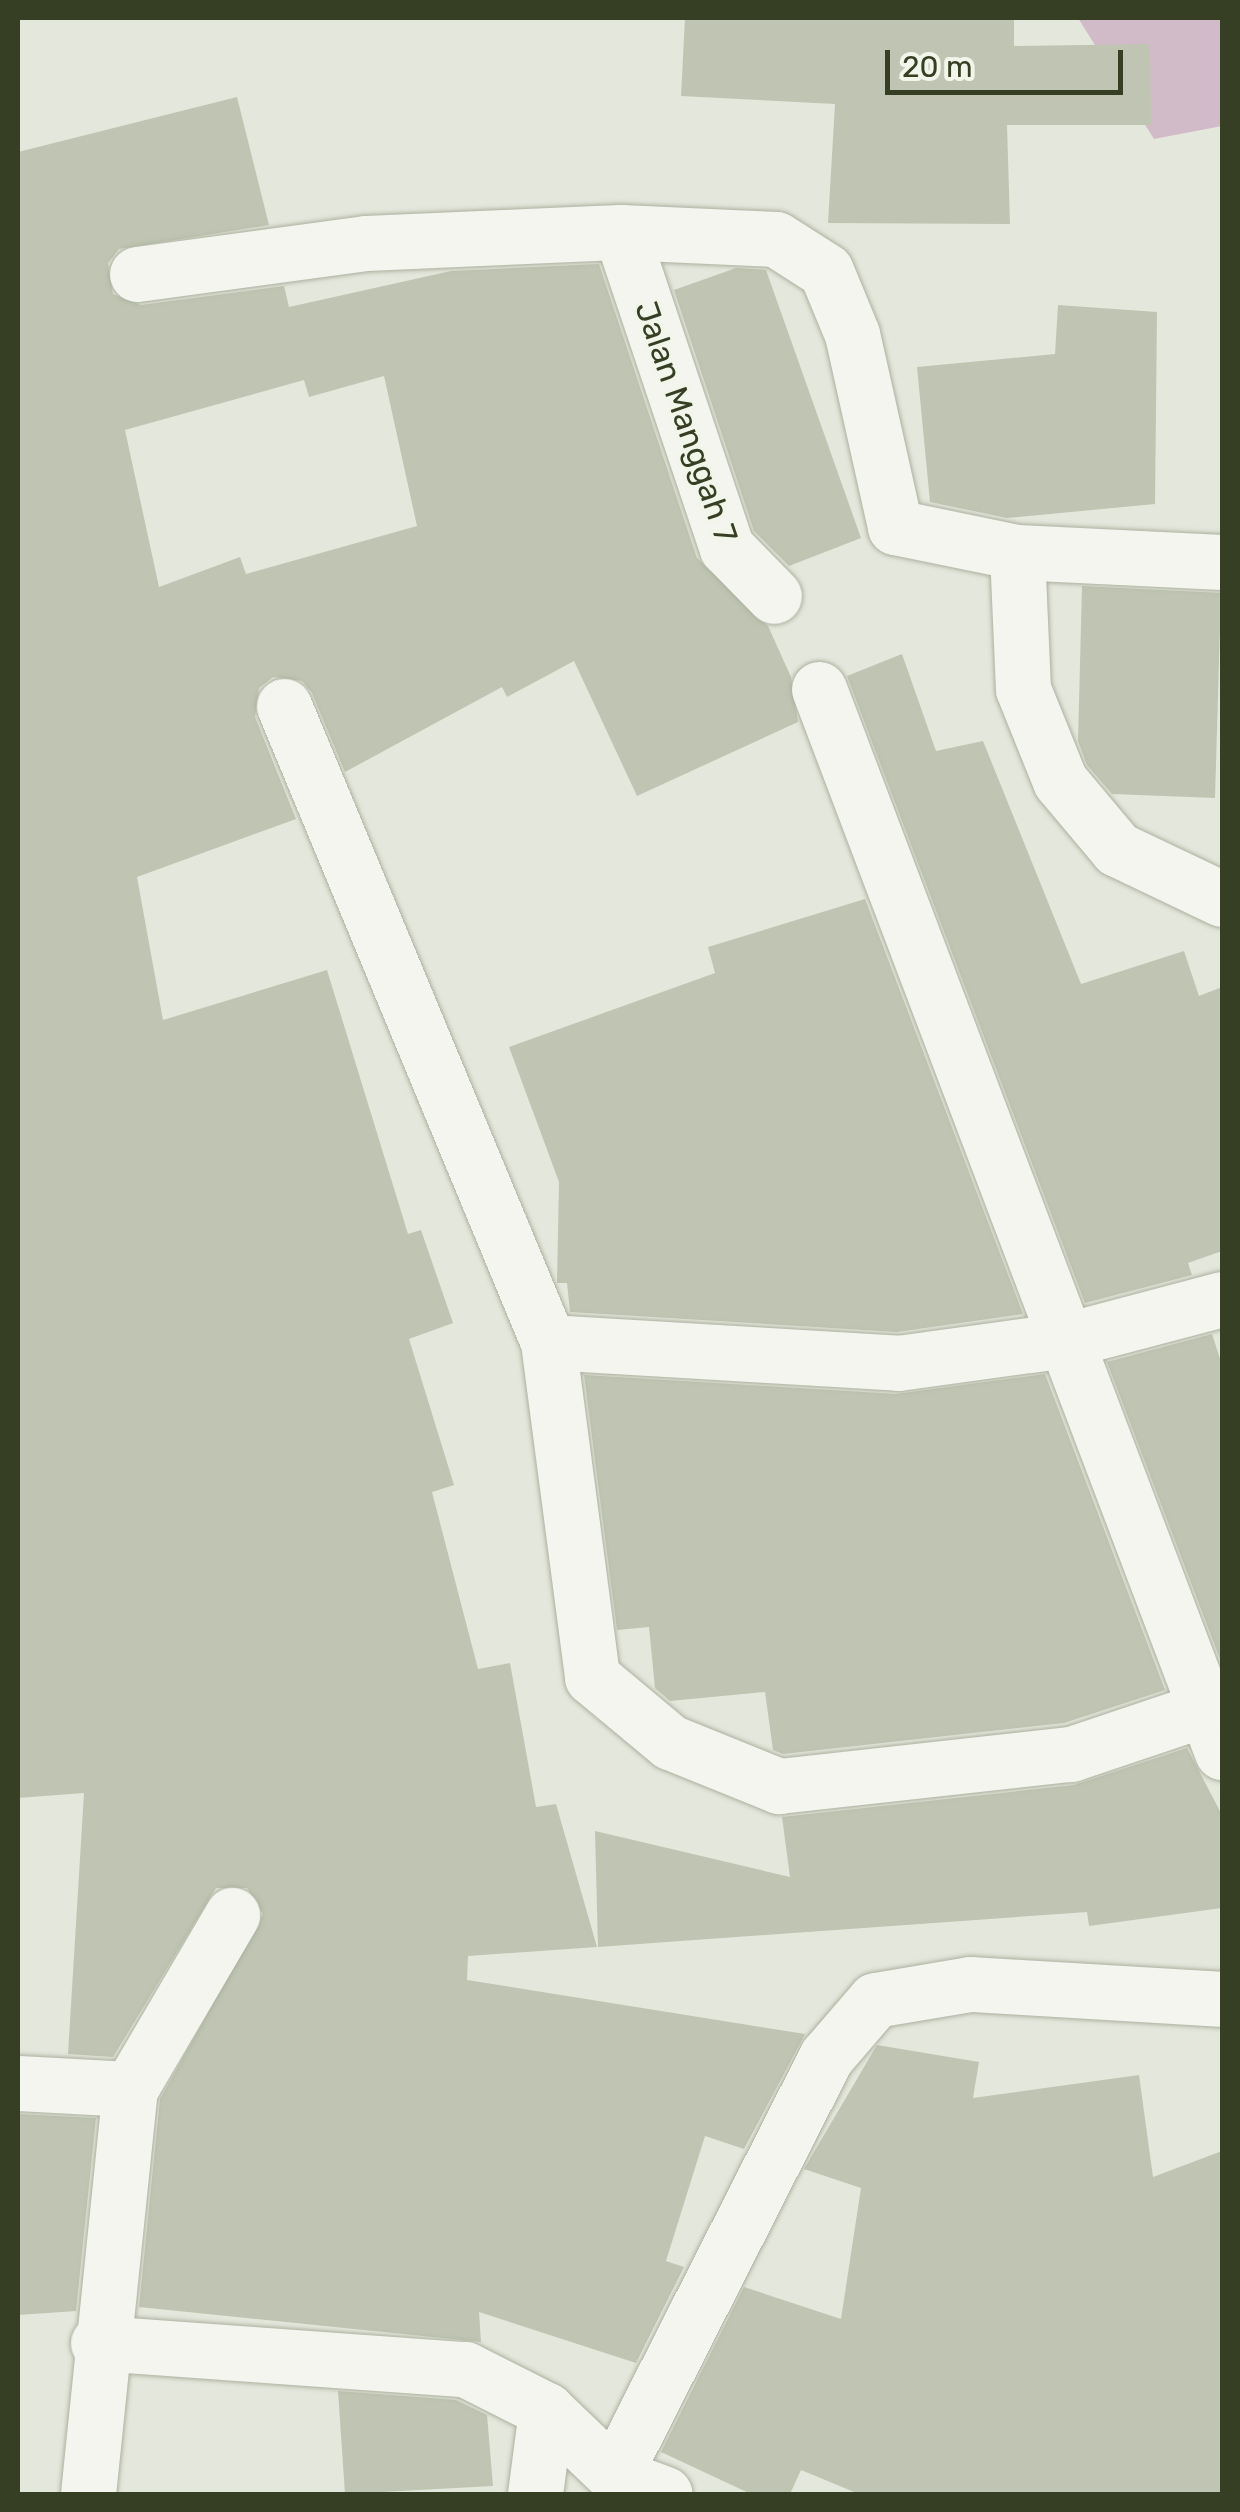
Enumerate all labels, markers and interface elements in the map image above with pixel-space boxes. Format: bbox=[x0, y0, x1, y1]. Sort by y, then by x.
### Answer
scale bar bbox=[890, 30, 1128, 92]
text: 20 m bbox=[902, 49, 973, 85]
street label: Jalan Manggah 7 bbox=[627, 296, 745, 548]

